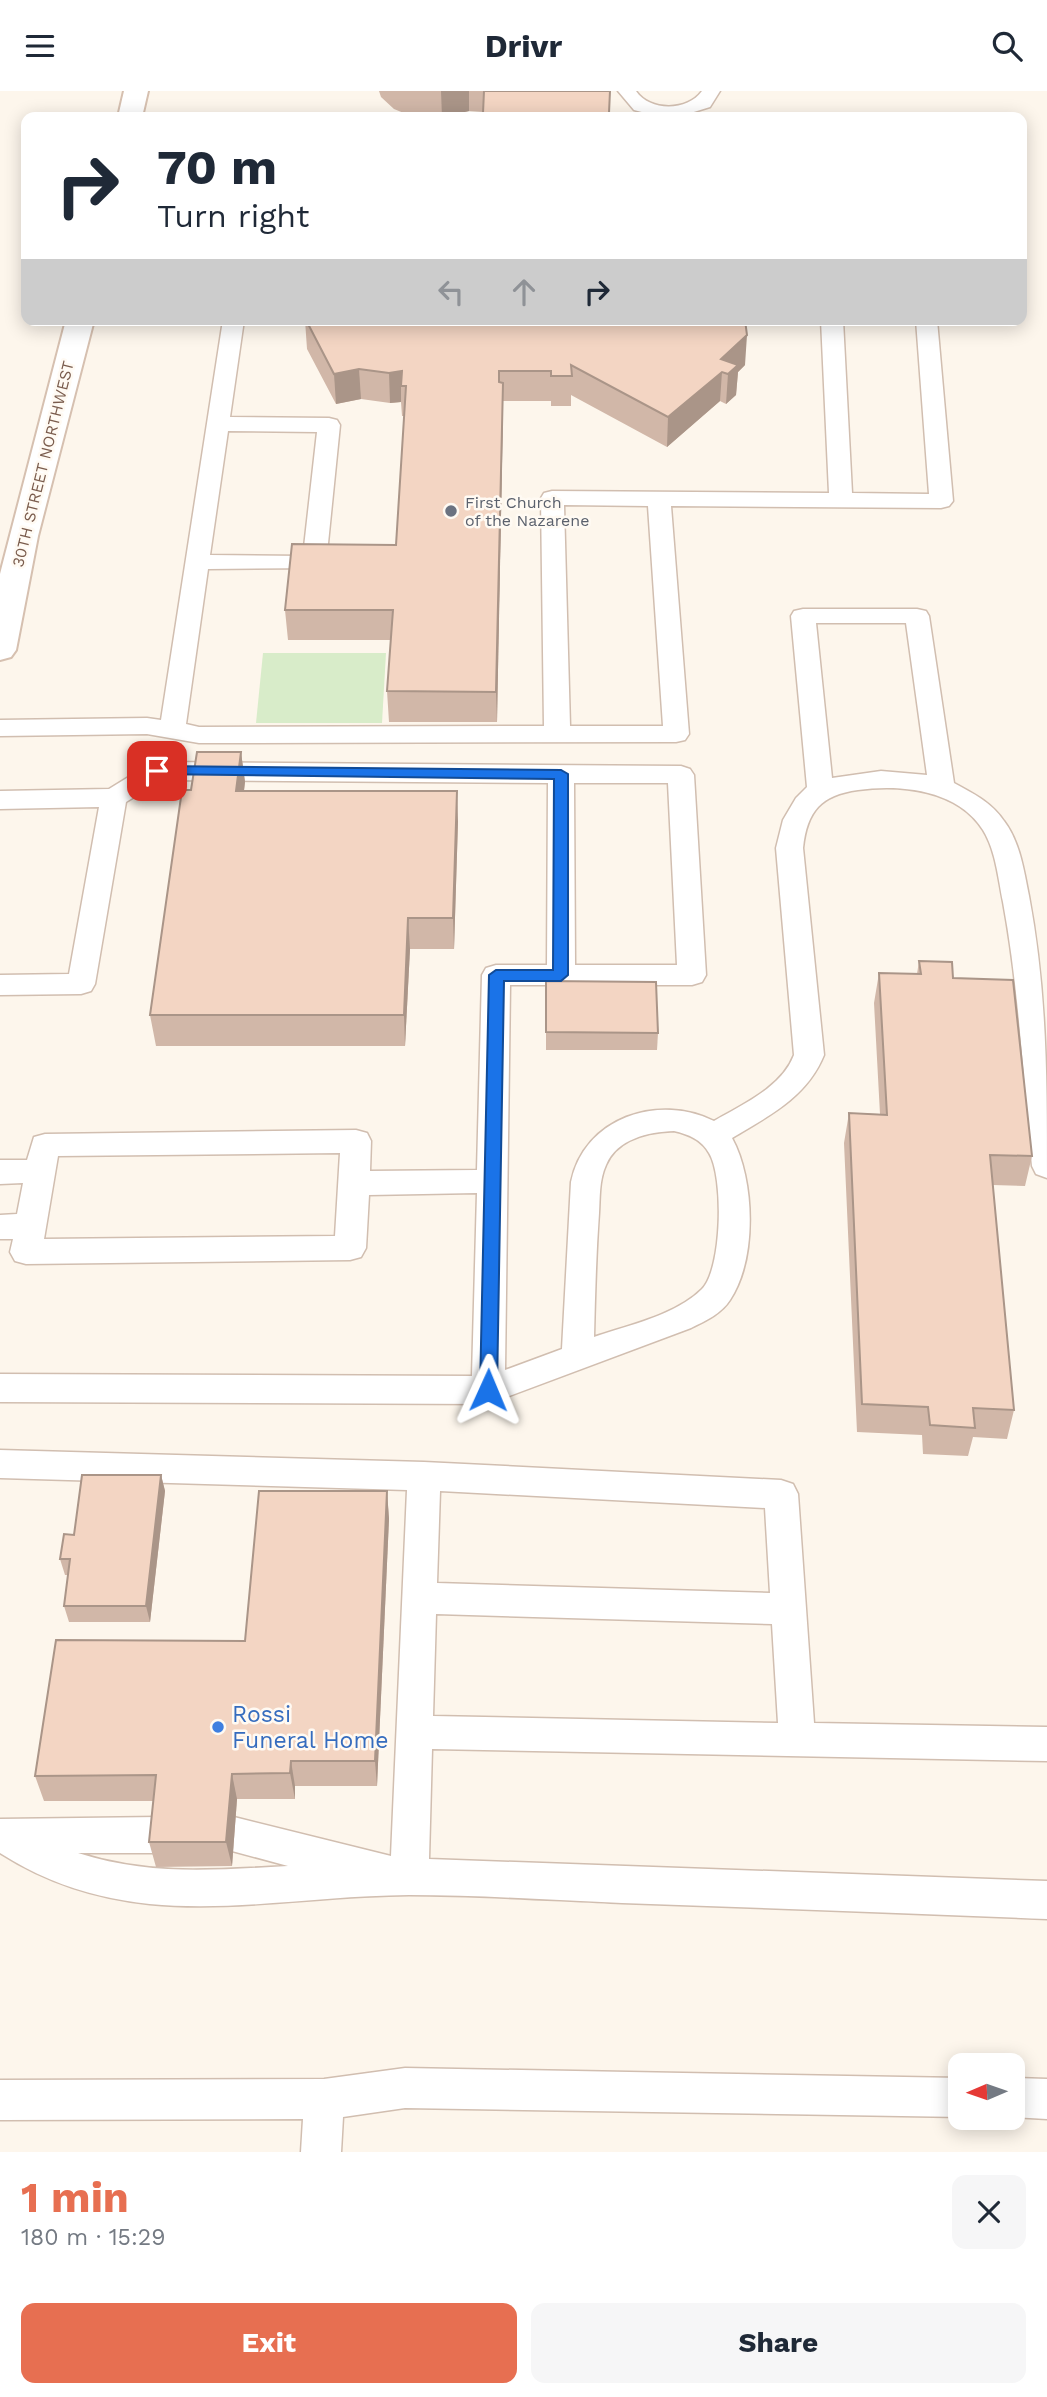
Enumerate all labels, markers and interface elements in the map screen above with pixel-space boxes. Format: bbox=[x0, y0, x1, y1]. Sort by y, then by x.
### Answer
icon: menu bbox=[21, 27, 59, 65]
text: Drivr bbox=[485, 27, 562, 65]
icon: search bbox=[988, 27, 1026, 65]
text: 70 m bbox=[157, 138, 277, 196]
icon: right bbox=[42, 140, 133, 231]
text: Turn right bbox=[157, 197, 309, 235]
icon: left bbox=[432, 273, 470, 311]
icon: ahead bbox=[505, 273, 543, 311]
icon: right bbox=[578, 273, 616, 311]
street label: 30TH STREET NORTHWEST bbox=[8, 359, 78, 569]
place label: First Church of the Nazarene bbox=[465, 493, 589, 530]
marker: First Church of the Nazarene bbox=[443, 503, 459, 519]
pin bbox=[127, 741, 187, 801]
icon: arrive bbox=[138, 752, 176, 790]
position arrow bbox=[451, 1353, 525, 1427]
place label: Rossi Funeral Home bbox=[232, 1701, 389, 1754]
marker: Rossi Funeral Home bbox=[210, 1719, 226, 1735]
north arrow bbox=[948, 2053, 1026, 2130]
map controls bbox=[948, 2053, 1025, 2130]
text: 1 min bbox=[21, 2173, 129, 2222]
button: close bbox=[952, 2175, 1026, 2249]
text: 180 m · 15:29 bbox=[21, 2224, 165, 2251]
button: Exit bbox=[21, 2303, 517, 2383]
button: Share bbox=[531, 2303, 1026, 2383]

